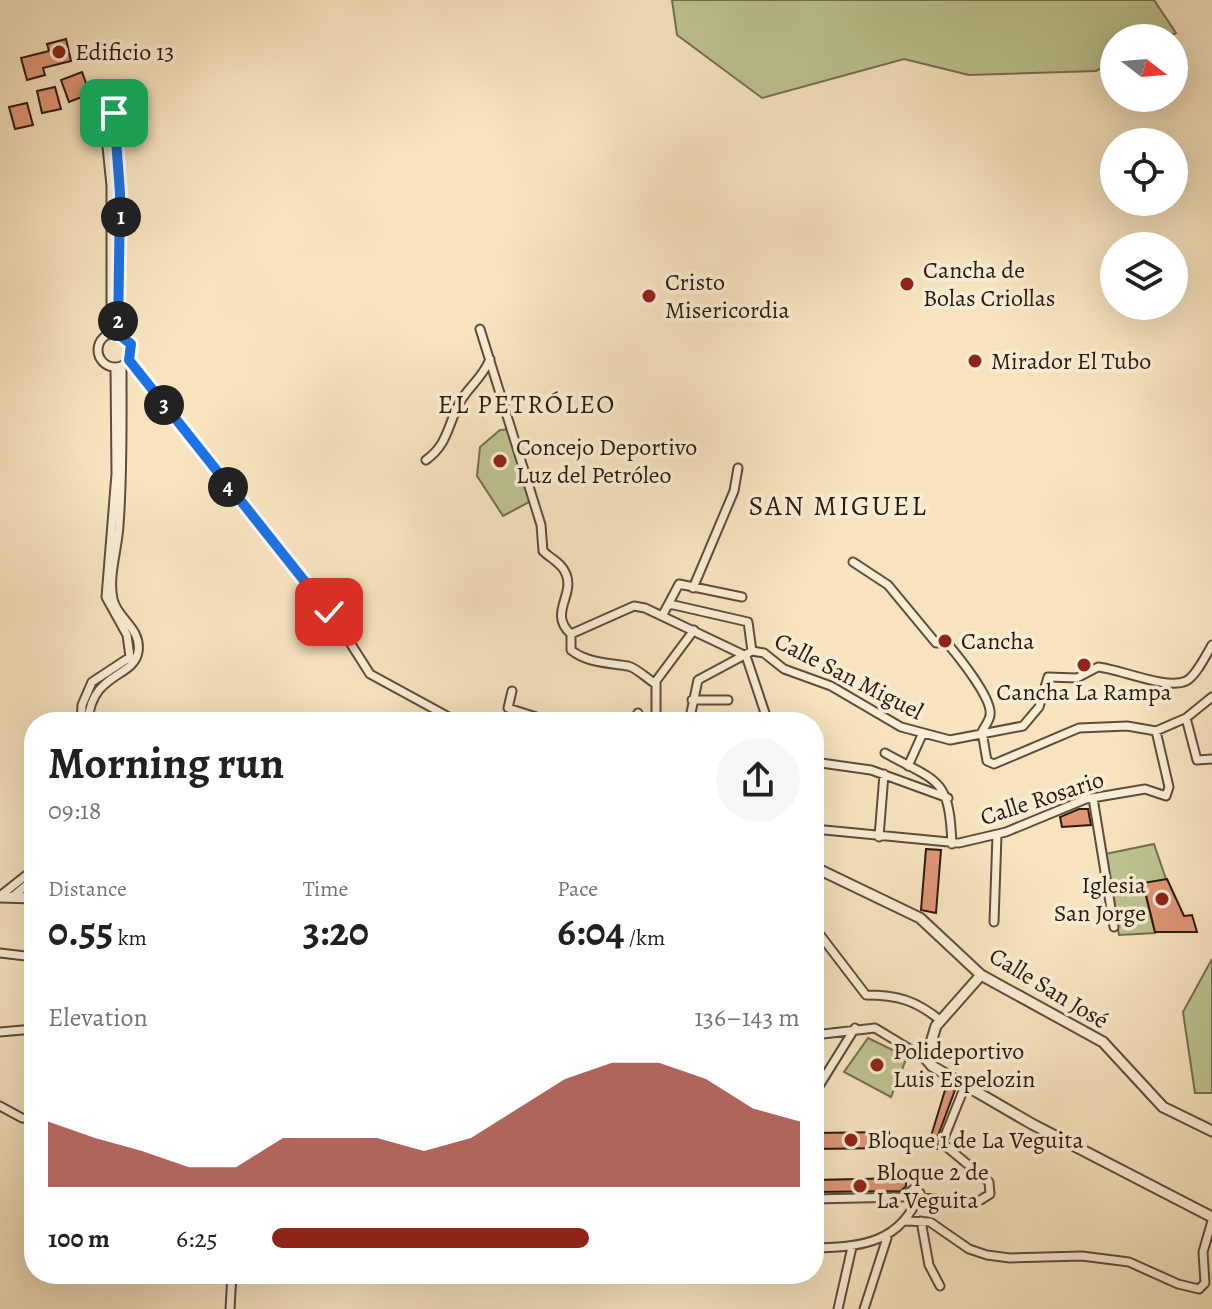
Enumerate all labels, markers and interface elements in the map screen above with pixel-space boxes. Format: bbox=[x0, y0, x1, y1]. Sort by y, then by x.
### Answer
north arrow bbox=[1100, 24, 1188, 112]
map controls bbox=[1100, 24, 1188, 320]
place label: Edificio 13 bbox=[75, 36, 174, 68]
marker: Edificio 13 bbox=[50, 43, 68, 61]
pin bbox=[80, 79, 148, 147]
icon: arrive bbox=[92, 91, 136, 135]
button: locate bbox=[1100, 128, 1188, 216]
pin: 1 bbox=[101, 197, 141, 237]
text: 1 bbox=[117, 202, 125, 232]
button: layers bbox=[1100, 232, 1188, 320]
place label: Cancha de Bolas Criollas bbox=[923, 254, 1055, 314]
place label: Cristo Misericordia bbox=[665, 266, 791, 326]
marker: Cancha de Bolas Criollas bbox=[898, 275, 916, 293]
marker: Cristo Misericordia bbox=[640, 287, 658, 305]
pin: 2 bbox=[98, 301, 138, 341]
text: 2 bbox=[113, 306, 123, 336]
place label: Mirador El Tubo bbox=[991, 345, 1151, 377]
marker: Mirador El Tubo bbox=[966, 352, 984, 370]
pin: 3 bbox=[144, 385, 184, 425]
district label: EL PETRÓLEO bbox=[438, 387, 616, 422]
text: 3 bbox=[159, 390, 169, 420]
place label: Concejo Deportivo Luz del Petróleo bbox=[516, 431, 697, 491]
marker: Concejo Deportivo Luz del Petróleo bbox=[491, 452, 509, 470]
pin: 4 bbox=[208, 467, 248, 507]
text: 4 bbox=[223, 472, 233, 502]
district label: SAN MIGUEL bbox=[748, 487, 928, 525]
pin bbox=[295, 578, 363, 646]
icon: check bbox=[307, 590, 351, 634]
street label: Calle San Miguel bbox=[769, 625, 929, 727]
place label: Cancha bbox=[961, 625, 1035, 657]
marker: Cancha bbox=[936, 632, 954, 650]
marker: Cancha La Rampa bbox=[1075, 656, 1093, 674]
place label: Cancha La Rampa bbox=[996, 676, 1173, 708]
text: Morning run bbox=[48, 733, 284, 793]
button: share bbox=[716, 738, 800, 822]
street label: Calle Rosario bbox=[976, 763, 1108, 833]
text: 09:18 bbox=[48, 793, 101, 828]
place label: Iglesia San Jorge bbox=[1054, 869, 1147, 929]
text: Distance bbox=[48, 874, 127, 904]
text: Time bbox=[303, 874, 348, 904]
text: Pace bbox=[557, 874, 598, 904]
marker: Iglesia San Jorge bbox=[1153, 890, 1171, 908]
text: 0.55 bbox=[48, 904, 113, 959]
text: 3:20 bbox=[303, 904, 369, 959]
text: 6:04 bbox=[557, 904, 624, 959]
text: km bbox=[113, 923, 147, 953]
text: /km bbox=[624, 923, 665, 953]
street label: Calle San José bbox=[983, 940, 1115, 1036]
text: Elevation bbox=[48, 1000, 148, 1035]
text: 136–143 m bbox=[694, 1000, 800, 1035]
place label: Polideportivo Luis Espelozin bbox=[893, 1035, 1035, 1095]
marker: Polideportivo Luis Espelozin bbox=[868, 1056, 886, 1074]
place label: Bloque 1 de La Veguita bbox=[867, 1124, 1085, 1156]
marker: Bloque 1 de La Veguita bbox=[842, 1131, 860, 1149]
place label: Bloque 2 de La Veguita bbox=[876, 1156, 989, 1216]
marker: Bloque 2 de La Veguita bbox=[851, 1177, 869, 1195]
text: 100 m bbox=[48, 1221, 110, 1256]
text: 6:25 bbox=[176, 1221, 218, 1256]

